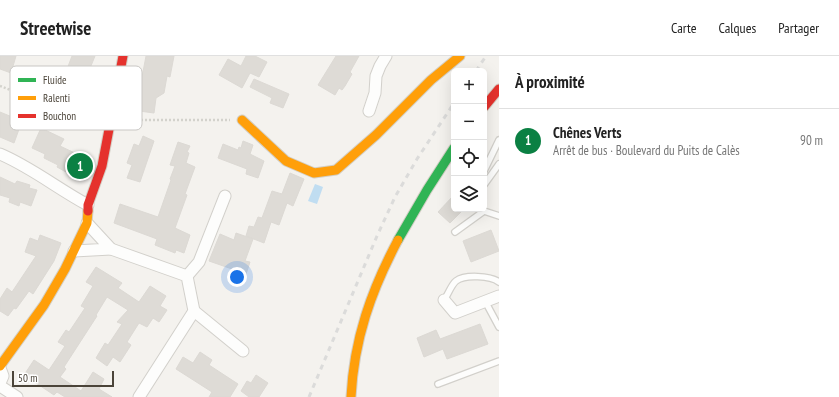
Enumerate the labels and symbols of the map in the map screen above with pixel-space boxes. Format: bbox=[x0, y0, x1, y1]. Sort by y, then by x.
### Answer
legend bbox=[10, 66, 142, 130]
text: Fluide bbox=[43, 73, 67, 87]
text: Ralenti bbox=[43, 91, 70, 105]
text: Bouchon bbox=[43, 109, 76, 123]
pin: 1 bbox=[67, 151, 93, 181]
your location bbox=[227, 267, 247, 287]
scale bar bbox=[12, 369, 114, 388]

